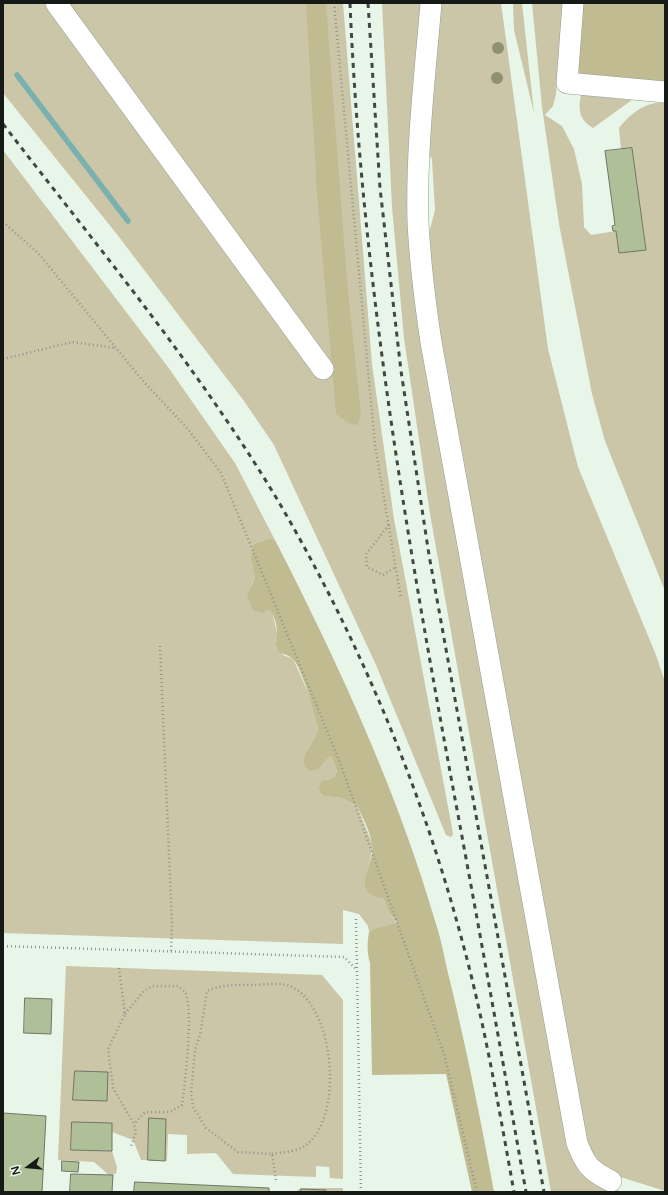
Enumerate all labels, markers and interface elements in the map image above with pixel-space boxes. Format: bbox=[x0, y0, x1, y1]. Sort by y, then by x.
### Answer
north arrow bbox=[8, 1147, 48, 1187]
text: N bbox=[9, 1164, 23, 1176]

